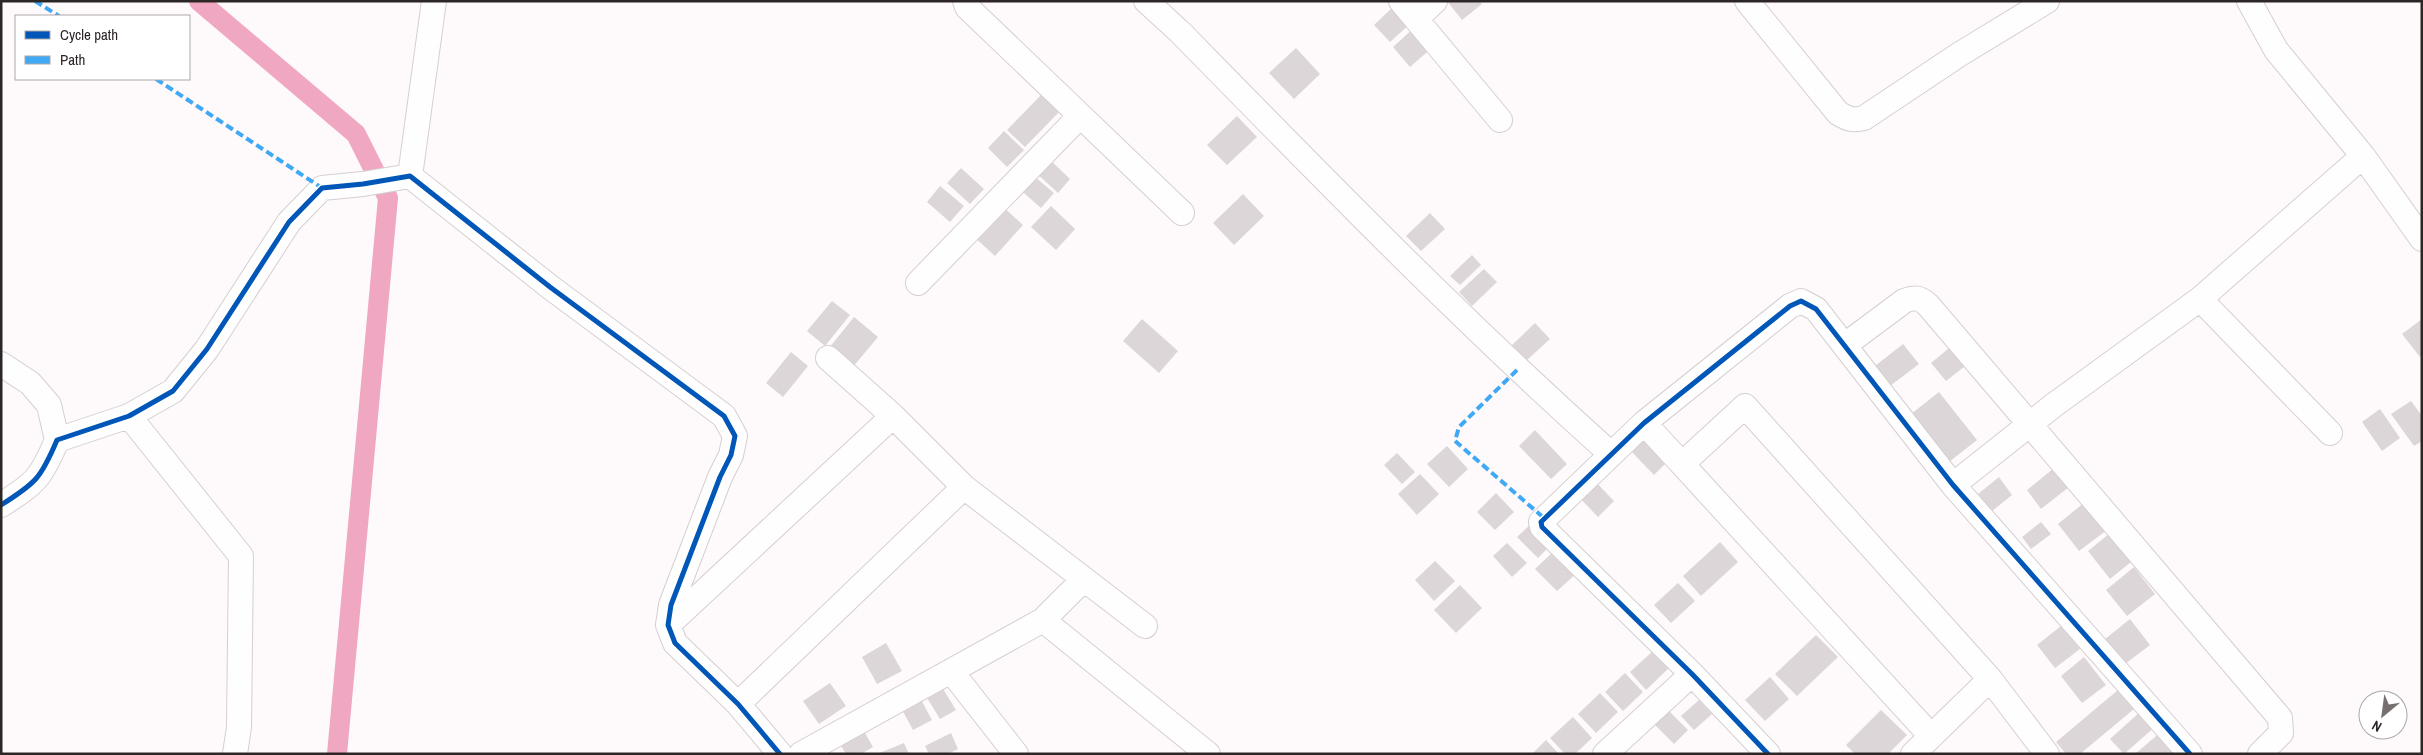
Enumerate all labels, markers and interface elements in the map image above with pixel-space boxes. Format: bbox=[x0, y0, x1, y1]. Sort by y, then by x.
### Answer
legend bbox=[15, 15, 190, 80]
text: Cycle path bbox=[60, 24, 118, 45]
text: Path bbox=[60, 49, 85, 70]
north arrow bbox=[2358, 690, 2408, 740]
text: N bbox=[2369, 716, 2385, 736]

